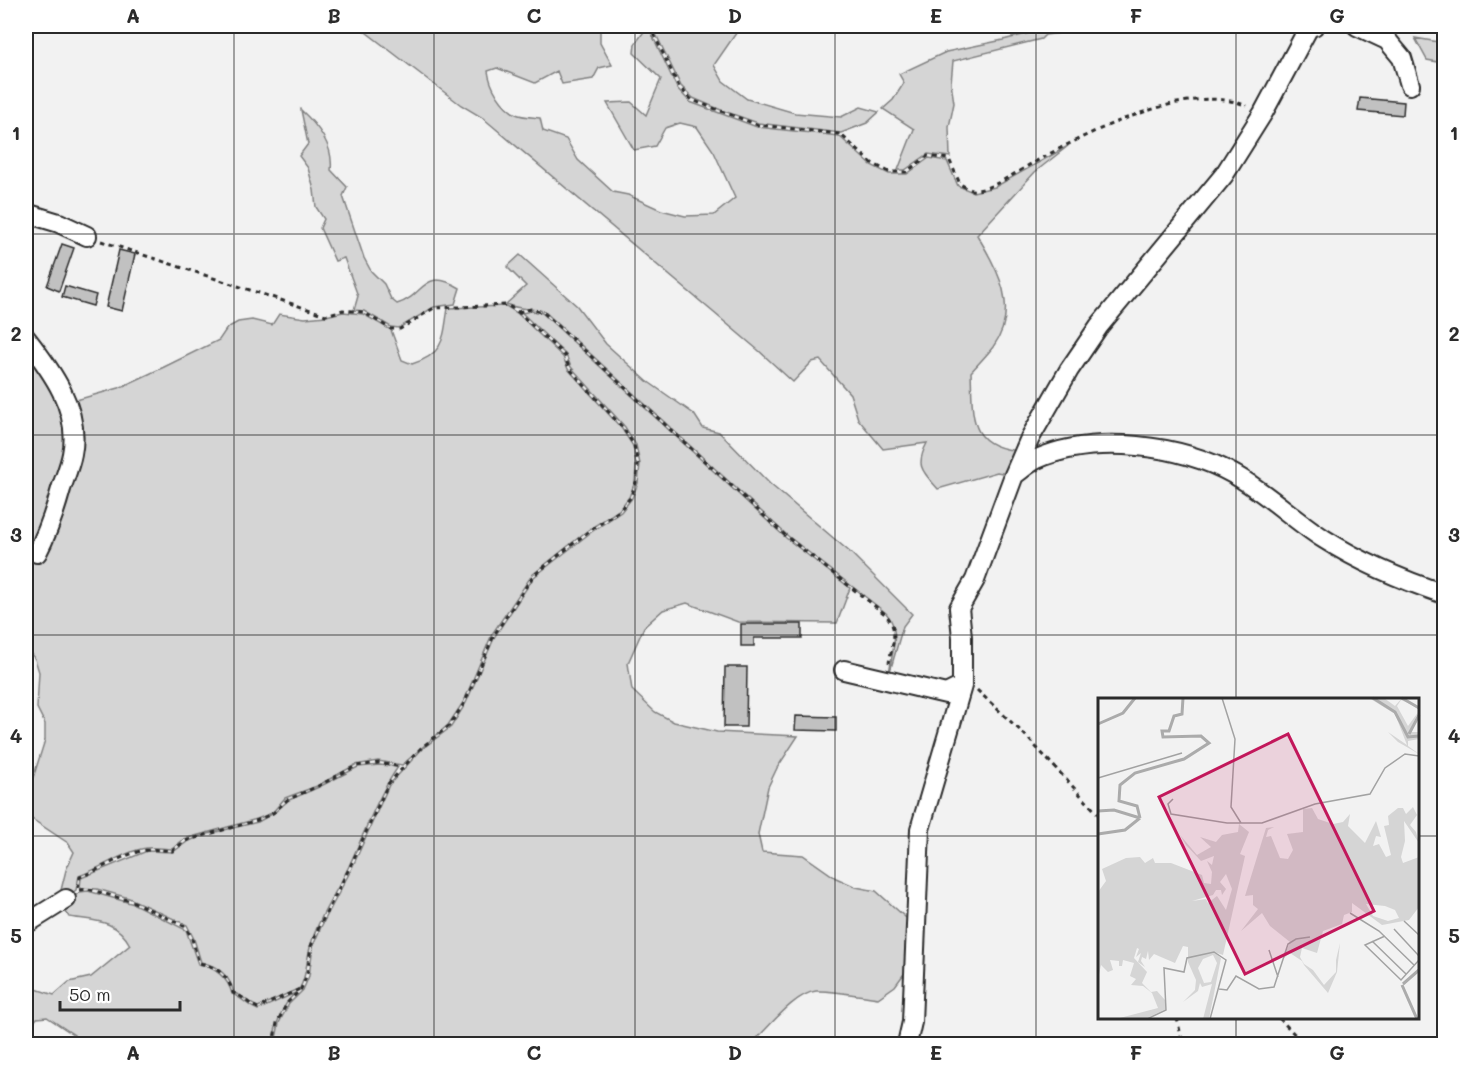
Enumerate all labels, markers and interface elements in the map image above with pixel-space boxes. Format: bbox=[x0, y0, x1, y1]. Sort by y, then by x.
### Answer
text: A bbox=[126, 2, 140, 28]
text: B bbox=[327, 2, 341, 28]
text: C bbox=[527, 2, 542, 28]
text: D bbox=[728, 2, 742, 28]
text: E bbox=[930, 2, 942, 28]
text: F bbox=[1130, 2, 1143, 28]
text: G bbox=[1329, 2, 1345, 28]
text: 1 bbox=[12, 119, 20, 145]
text: 1 bbox=[1450, 119, 1458, 145]
text: 2 bbox=[10, 320, 22, 346]
text: 2 bbox=[1448, 320, 1460, 346]
text: 3 bbox=[10, 521, 22, 547]
text: 3 bbox=[1448, 521, 1460, 547]
inset map bbox=[1098, 698, 1419, 1019]
text: 4 bbox=[10, 722, 23, 748]
text: 4 bbox=[1448, 722, 1461, 748]
text: 5 bbox=[10, 922, 22, 948]
text: 5 bbox=[1448, 922, 1460, 948]
scale bar bbox=[60, 974, 180, 1012]
text: 50 m bbox=[69, 982, 111, 1006]
text: A bbox=[126, 1039, 140, 1065]
text: B bbox=[327, 1039, 341, 1065]
text: C bbox=[527, 1039, 542, 1065]
text: D bbox=[728, 1039, 742, 1065]
text: E bbox=[930, 1039, 942, 1065]
text: F bbox=[1130, 1039, 1143, 1065]
text: G bbox=[1329, 1039, 1345, 1065]

